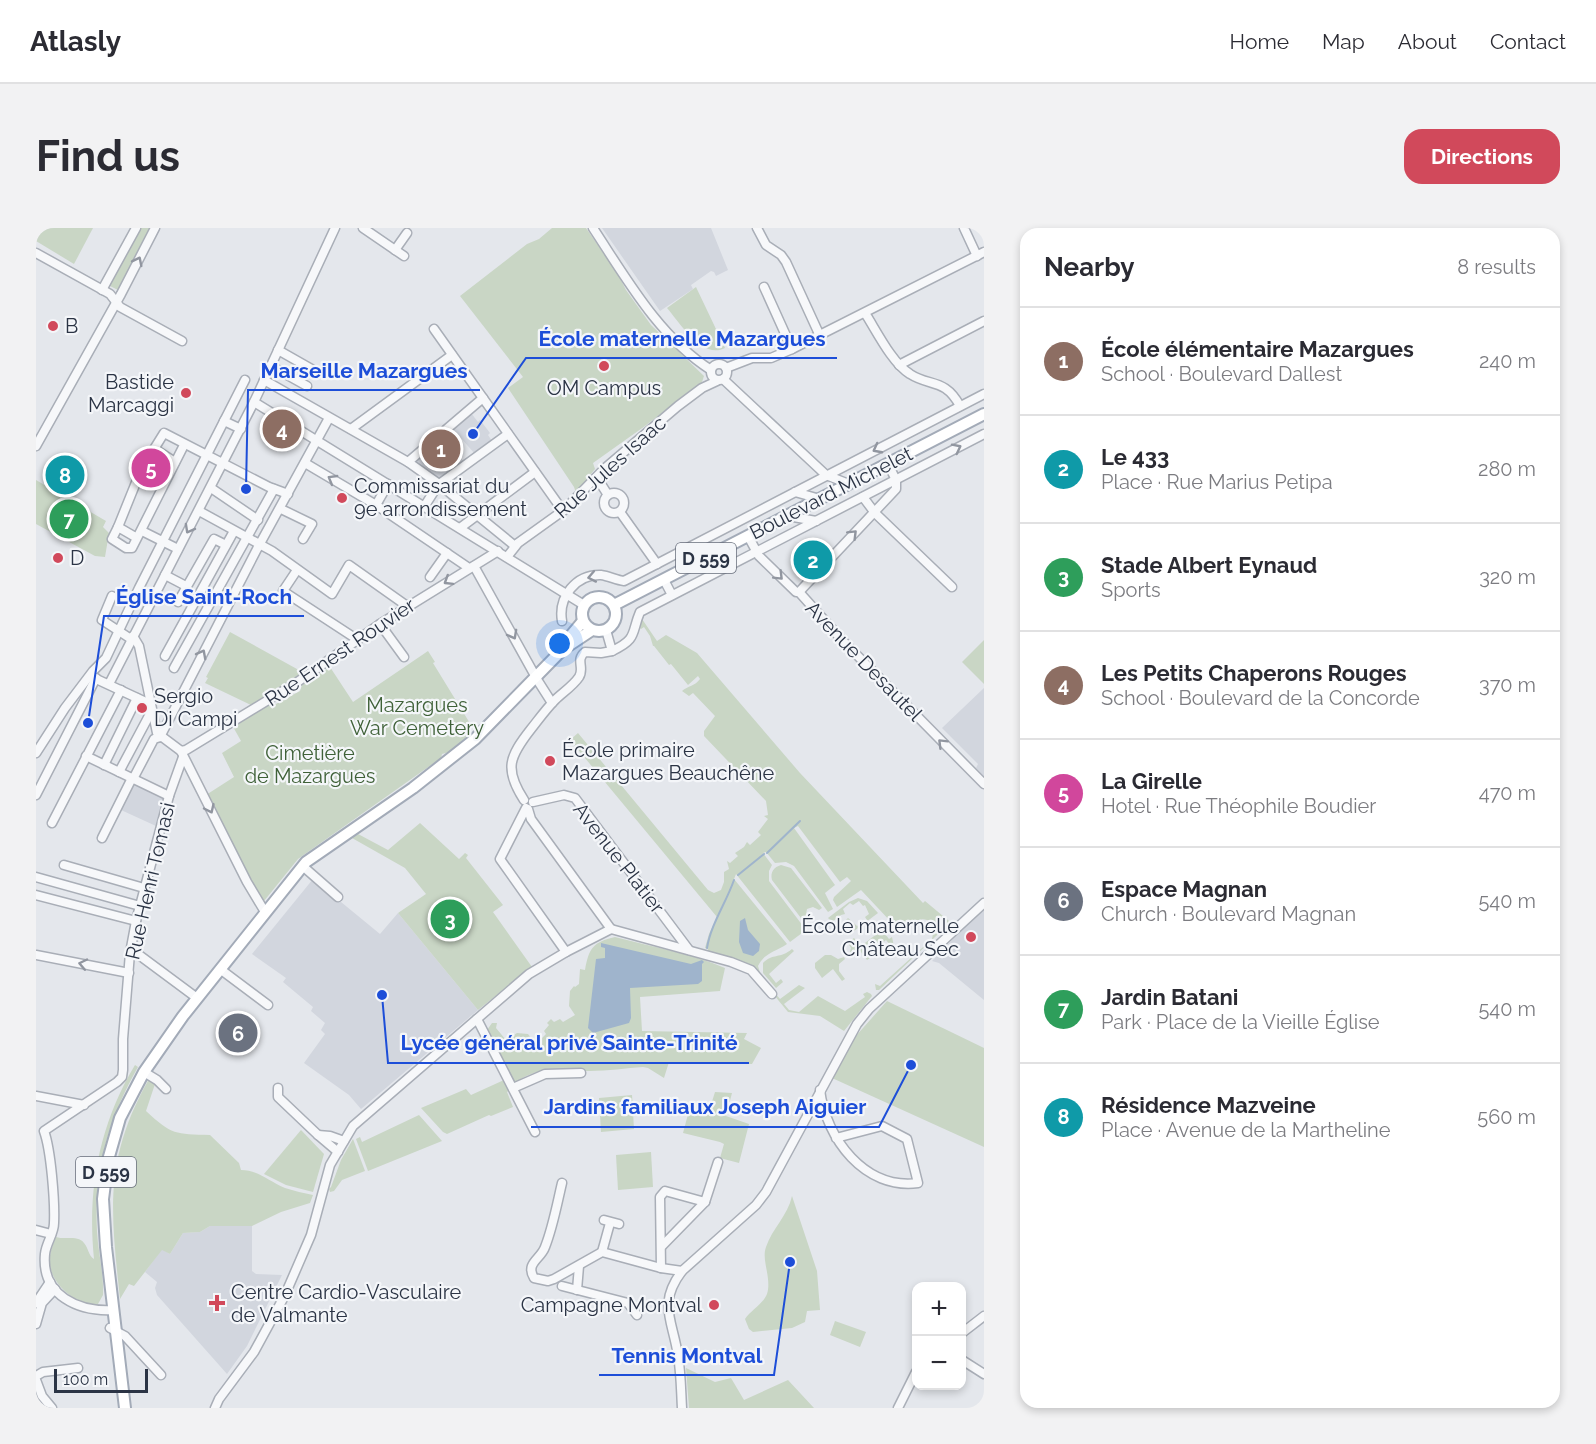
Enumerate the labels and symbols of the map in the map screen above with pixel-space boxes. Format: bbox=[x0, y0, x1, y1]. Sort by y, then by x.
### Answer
one-way arrow bbox=[131, 257, 142, 267]
place label: B bbox=[65, 314, 78, 338]
marker: B bbox=[46, 319, 60, 333]
callout: École maternelle Mazargues bbox=[526, 319, 837, 358]
text: École maternelle Mazargues bbox=[538, 326, 826, 351]
callout: Marseille Mazargues bbox=[248, 351, 480, 390]
text: Marseille Mazargues bbox=[260, 358, 468, 383]
marker: OM Campus bbox=[597, 359, 611, 373]
place label: Bastide Marcaggi bbox=[88, 370, 174, 417]
place label: OM Campus bbox=[547, 376, 661, 400]
marker: Bastide Marcaggi bbox=[179, 386, 193, 400]
pin: 4 bbox=[262, 406, 302, 452]
street label: Rue Jules Isaac bbox=[549, 411, 671, 523]
pin: 1 bbox=[422, 426, 460, 472]
street label: Boulevard Michelet bbox=[746, 441, 917, 544]
one-way arrow bbox=[872, 442, 883, 453]
one-way arrow bbox=[951, 444, 961, 455]
pin: 5 bbox=[132, 446, 170, 490]
pin: 8 bbox=[45, 452, 84, 498]
place label: Commissariat du 9e arrondissement bbox=[354, 474, 527, 521]
one-way arrow bbox=[328, 475, 338, 486]
marker: Commissariat du 9e arrondissement bbox=[335, 491, 349, 505]
pin: 7 bbox=[50, 496, 88, 542]
one-way arrow bbox=[185, 523, 196, 533]
one-way arrow bbox=[846, 531, 857, 542]
pin: 2 bbox=[794, 538, 832, 582]
road number: D 559 bbox=[676, 543, 736, 573]
place label: D bbox=[70, 546, 84, 570]
marker: D bbox=[51, 551, 65, 565]
one-way arrow bbox=[771, 568, 782, 579]
one-way arrow bbox=[588, 570, 598, 583]
one-way arrow bbox=[444, 573, 454, 585]
callout: Église Saint-Roch bbox=[104, 577, 304, 616]
text: Église Saint-Roch bbox=[116, 584, 292, 609]
street label: Rue Ernest Rouvier bbox=[260, 593, 420, 711]
street label: Avenue Desautel bbox=[801, 596, 928, 726]
one-way arrow bbox=[506, 629, 517, 639]
your location bbox=[545, 629, 574, 658]
one-way arrow bbox=[195, 650, 206, 660]
place label: Sergio Di Campi bbox=[154, 684, 237, 731]
park label: Mazargues War Cemetery bbox=[350, 693, 484, 740]
marker: Sergio Di Campi bbox=[135, 701, 149, 715]
place label: École primaire Mazargues Beauchêne bbox=[562, 738, 774, 785]
one-way arrow bbox=[939, 739, 950, 750]
park label: Cimetière de Mazargues bbox=[245, 741, 375, 788]
marker: École primaire Mazargues Beauchêne bbox=[543, 754, 557, 768]
street label: Avenue Platier bbox=[568, 798, 670, 918]
street label: Rue Henri Tomasi bbox=[120, 800, 180, 962]
one-way arrow bbox=[203, 803, 215, 814]
pin: 3 bbox=[430, 896, 470, 942]
place label: École maternelle Château Sec bbox=[802, 914, 959, 961]
marker: École maternelle Château Sec bbox=[964, 930, 978, 944]
one-way arrow bbox=[78, 958, 88, 971]
pin: 6 bbox=[218, 1010, 258, 1056]
callout: Lycée général privé Sainte-Trinité bbox=[388, 1024, 749, 1063]
text: Lycée général privé Sainte-Trinité bbox=[401, 1030, 738, 1055]
callout: Jardins familiaux Joseph Aiguier bbox=[531, 1088, 879, 1127]
text: Jardins familiaux Joseph Aiguier bbox=[544, 1094, 866, 1119]
road number: D 559 bbox=[76, 1157, 136, 1187]
place label: Centre Cardio-Vasculaire de Valmante bbox=[231, 1280, 461, 1327]
place label: Campagne Montval bbox=[521, 1293, 703, 1317]
marker: Centre Cardio-Vasculaire de Valmante bbox=[208, 1294, 226, 1312]
marker: Campagne Montval bbox=[707, 1298, 721, 1312]
callout: Tennis Montval bbox=[599, 1336, 774, 1375]
text: Tennis Montval bbox=[611, 1343, 763, 1368]
scale bar bbox=[54, 1366, 148, 1394]

